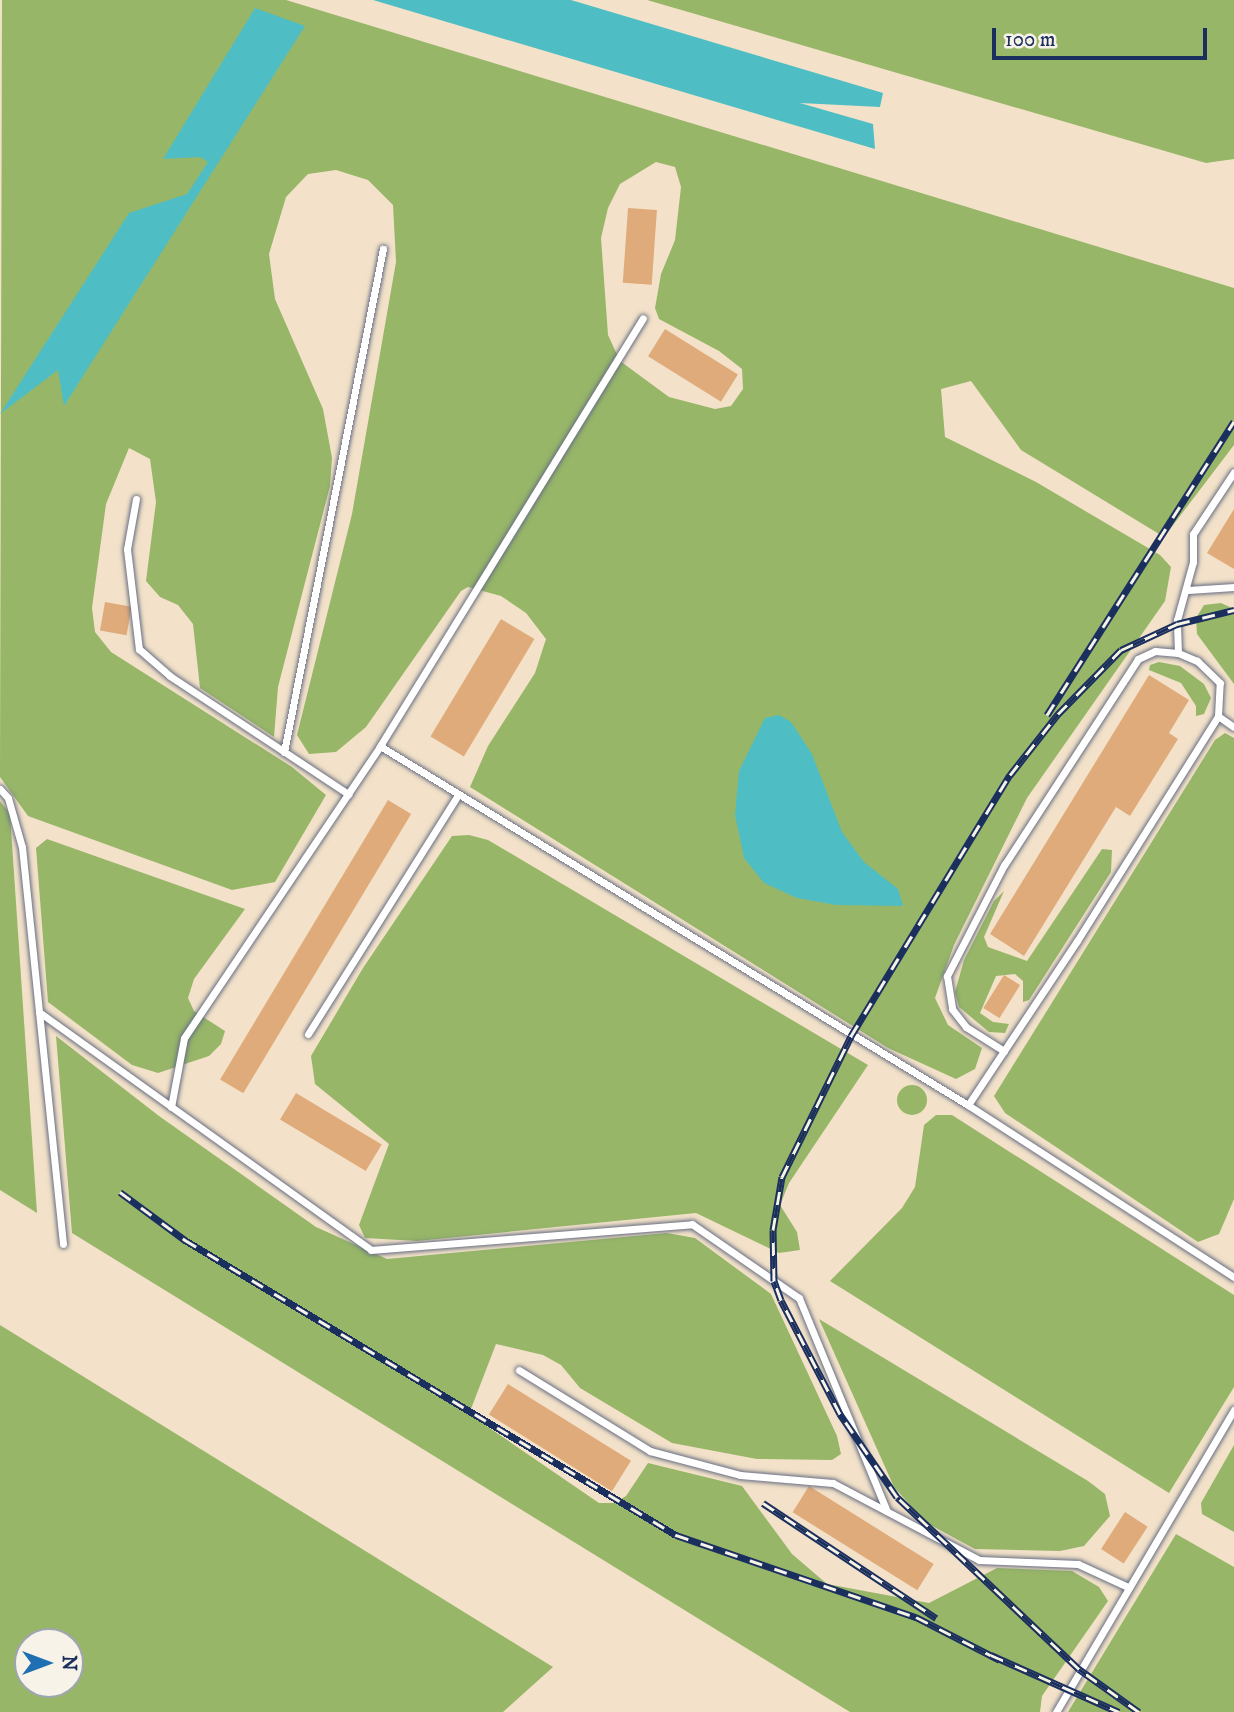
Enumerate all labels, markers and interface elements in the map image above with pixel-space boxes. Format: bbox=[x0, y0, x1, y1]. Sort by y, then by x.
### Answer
scale bar bbox=[996, 14, 1211, 58]
text: 100 m bbox=[1005, 27, 1056, 53]
north arrow bbox=[14, 1628, 84, 1698]
text: N bbox=[57, 1655, 80, 1671]

